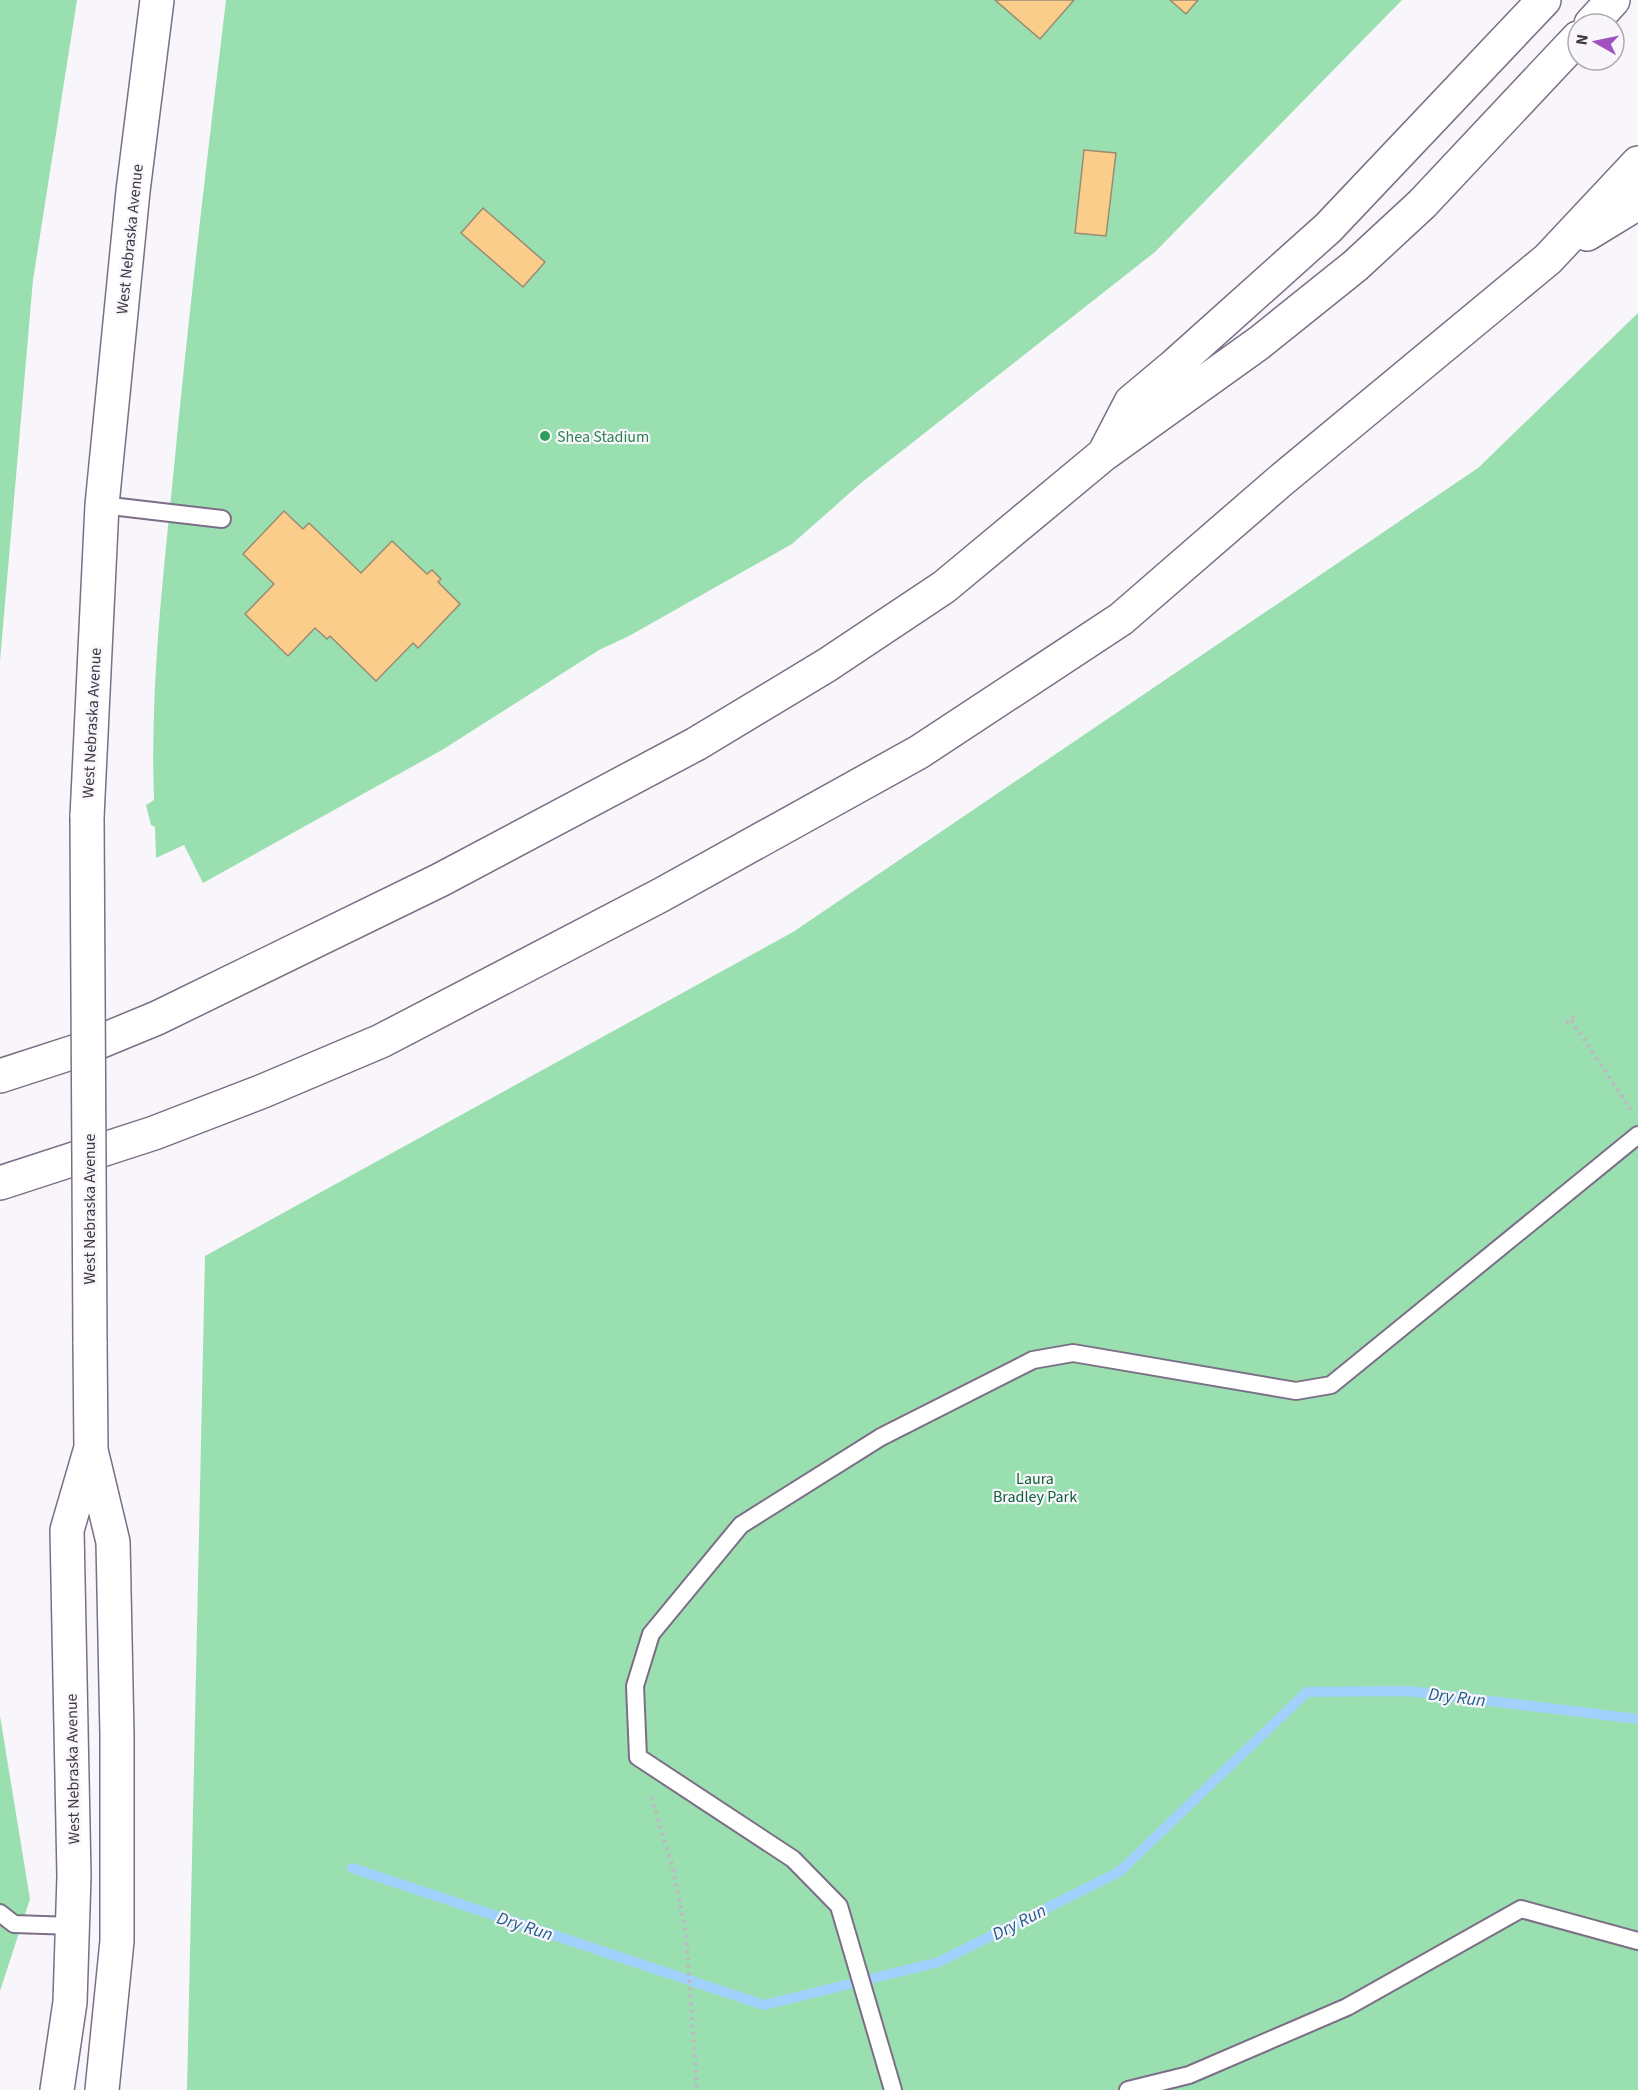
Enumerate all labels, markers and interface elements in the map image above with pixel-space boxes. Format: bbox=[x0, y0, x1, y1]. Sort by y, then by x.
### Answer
north arrow bbox=[1566, 12, 1626, 72]
text: N bbox=[1570, 33, 1594, 47]
street label: West Nebraska Avenue bbox=[111, 163, 149, 315]
place label: Shea Stadium bbox=[557, 426, 649, 448]
marker: Shea Stadium bbox=[538, 429, 552, 443]
street label: West Nebraska Avenue bbox=[77, 647, 107, 799]
street label: West Nebraska Avenue bbox=[79, 1133, 101, 1284]
park label: Laura Bradley Park bbox=[993, 1468, 1077, 1508]
water label: Dry Run bbox=[1427, 1682, 1487, 1713]
street label: West Nebraska Avenue bbox=[61, 1693, 85, 1845]
water label: Dry Run bbox=[988, 1898, 1051, 1947]
water label: Dry Run bbox=[494, 1906, 556, 1947]

